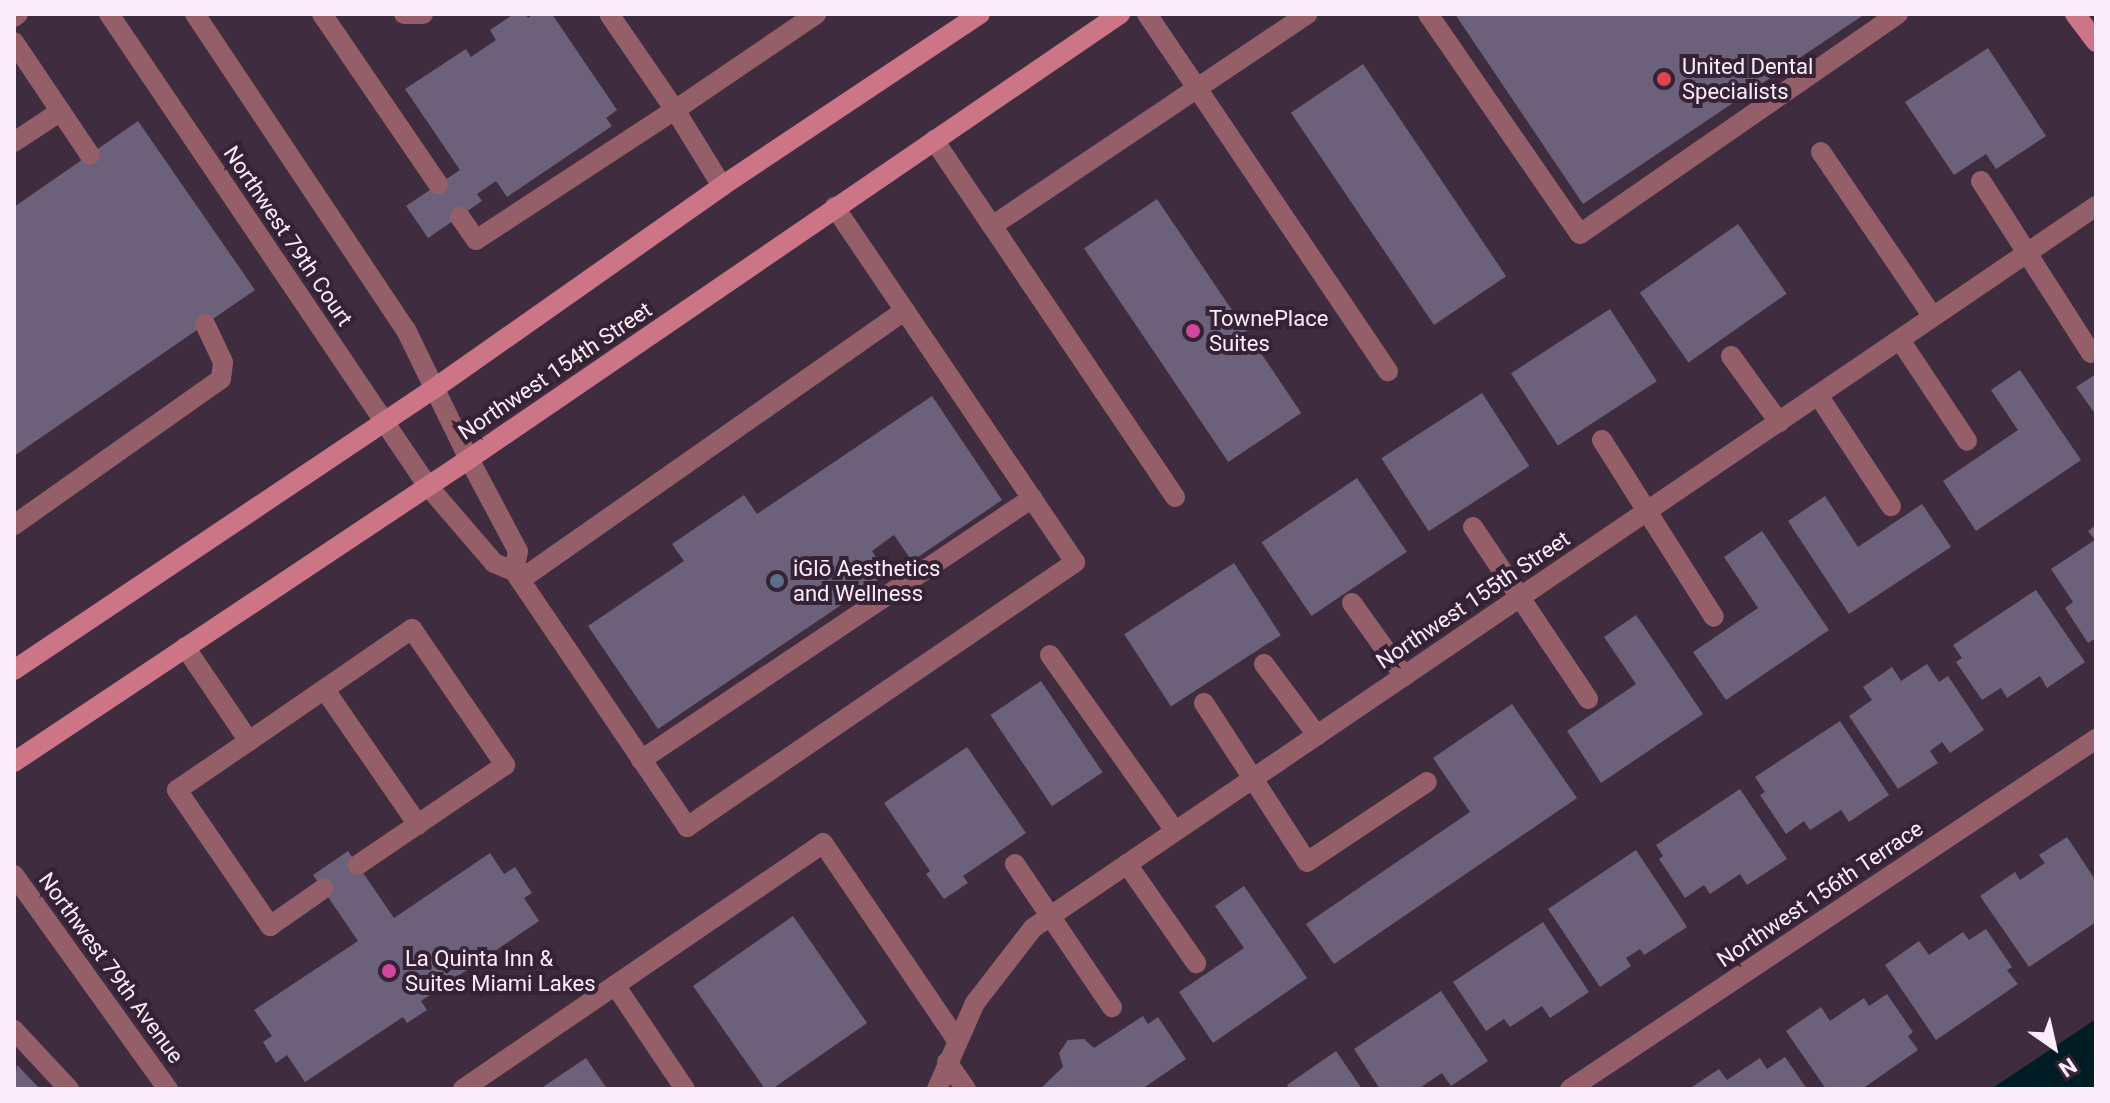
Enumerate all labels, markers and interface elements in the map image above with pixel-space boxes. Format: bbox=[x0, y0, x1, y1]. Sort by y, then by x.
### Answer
place label: United Dental Specialists bbox=[1682, 53, 1813, 104]
marker: United Dental Specialists bbox=[1653, 68, 1675, 90]
street label: Northwest 79th Court bbox=[218, 141, 358, 331]
street label: Northwest 154th Street bbox=[453, 296, 657, 446]
place label: TownePlace Suites bbox=[1209, 305, 1328, 356]
marker: TownePlace Suites bbox=[1184, 322, 1202, 340]
street label: Northwest 155th Street bbox=[1371, 525, 1575, 675]
place label: iGlō Aesthetics and Wellness bbox=[793, 555, 940, 606]
marker: iGlō Aesthetics and Wellness bbox=[768, 572, 786, 590]
street label: Northwest 156th Terrace bbox=[1712, 815, 1928, 973]
street label: Northwest 79th Avenue bbox=[33, 868, 189, 1068]
place label: La Quinta Inn & Suites Miami Lakes bbox=[405, 945, 596, 996]
marker: La Quinta Inn & Suites Miami Lakes bbox=[380, 962, 398, 980]
north arrow bbox=[2014, 1007, 2094, 1087]
text: N bbox=[2054, 1053, 2081, 1082]

